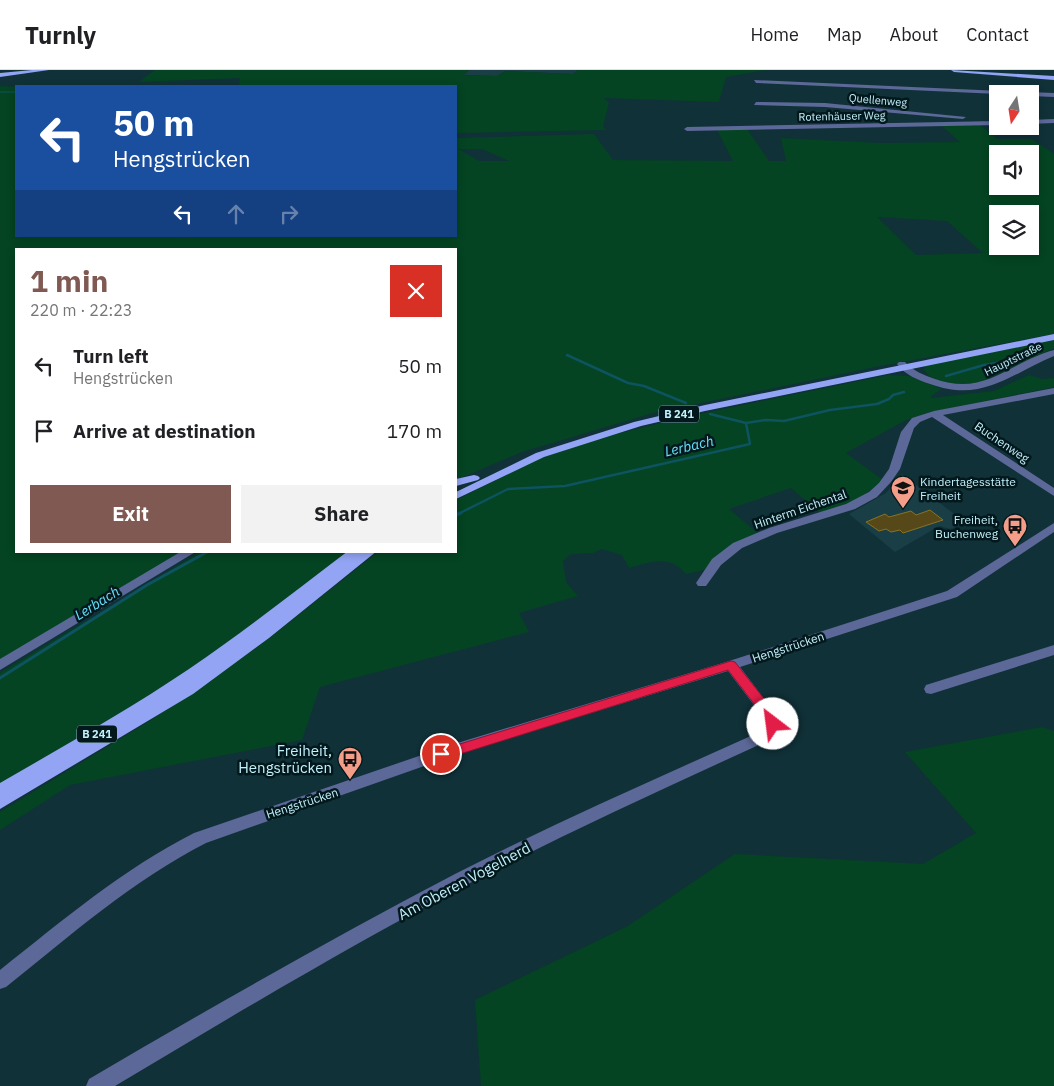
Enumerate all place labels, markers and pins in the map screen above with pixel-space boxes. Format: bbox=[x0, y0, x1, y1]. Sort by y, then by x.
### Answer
place label: Kindertagesstätte Freiheit bbox=[920, 474, 1016, 503]
school or university icon: Kindertagesstätte Freiheit bbox=[890, 475, 916, 509]
place label: Freiheit, Buchenweg bbox=[935, 512, 999, 541]
bus stop icon: Freiheit, Buchenweg bbox=[1002, 513, 1028, 547]
pin bbox=[420, 733, 462, 775]
place label: Freiheit, Hengstrücken bbox=[238, 741, 332, 777]
bus stop icon: Freiheit, Hengstrücken bbox=[337, 746, 363, 780]

